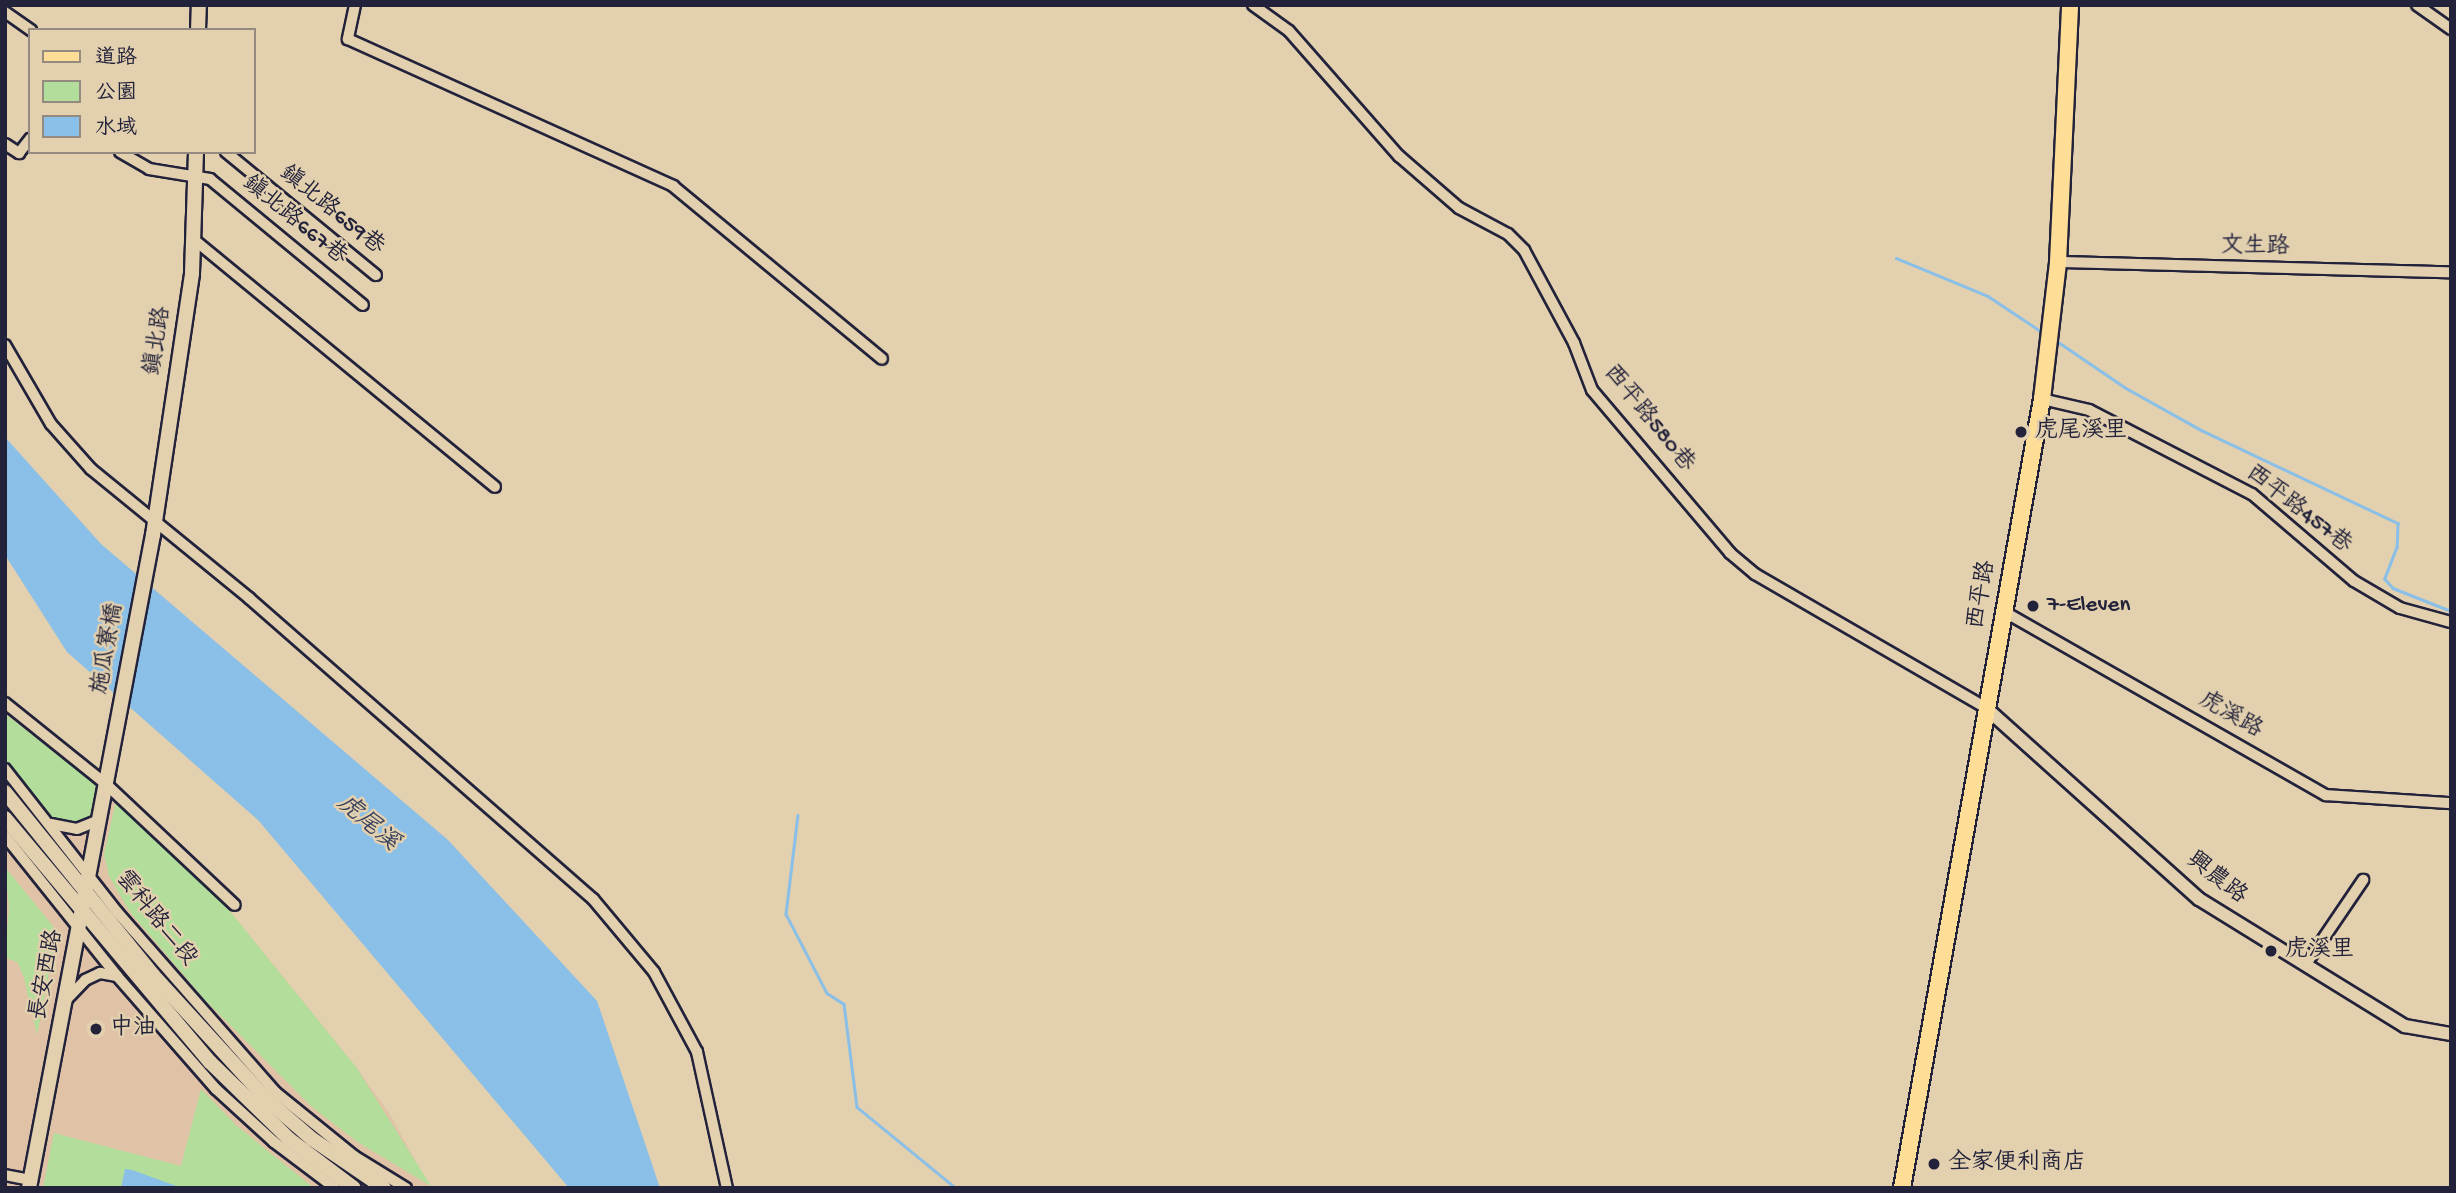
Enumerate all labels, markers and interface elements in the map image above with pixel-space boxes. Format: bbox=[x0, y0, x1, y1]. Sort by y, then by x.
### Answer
legend bbox=[28, 28, 256, 154]
text: 道路 bbox=[95, 47, 137, 72]
text: 公園 bbox=[95, 82, 137, 107]
text: 水域 bbox=[95, 117, 137, 142]
street label: 鎮北路659巷 bbox=[273, 160, 389, 262]
street label: 鎮北路667巷 bbox=[236, 170, 352, 272]
street label: 文生路 bbox=[2220, 234, 2290, 262]
street label: 鎮北路 bbox=[140, 305, 178, 377]
street label: 西平路580巷 bbox=[1596, 360, 1700, 478]
place label: 虎尾溪里 bbox=[2035, 418, 2127, 446]
marker: 虎尾溪里 bbox=[2013, 424, 2029, 440]
street label: 西平路457巷 bbox=[2239, 460, 2357, 560]
street label: 西平路 bbox=[1963, 559, 2003, 631]
place label: 7-Eleven bbox=[2047, 592, 2130, 620]
marker: 7-Eleven bbox=[2025, 598, 2041, 614]
street label: 施瓜寮橋 bbox=[87, 601, 131, 697]
street label: 虎溪路 bbox=[2193, 687, 2267, 745]
water label: 虎尾溪 bbox=[330, 790, 404, 858]
street label: 興農路 bbox=[2180, 847, 2252, 911]
street label: 雲科路二段 bbox=[108, 866, 202, 972]
street label: 長安西路 bbox=[26, 927, 70, 1023]
place label: 虎溪里 bbox=[2285, 937, 2354, 965]
marker: 虎溪里 bbox=[2263, 943, 2279, 959]
place label: 中油 bbox=[110, 1015, 156, 1043]
marker: 中油 bbox=[88, 1021, 104, 1037]
place label: 全家便利商店 bbox=[1948, 1150, 2086, 1178]
marker: 全家便利商店 bbox=[1926, 1156, 1942, 1172]

